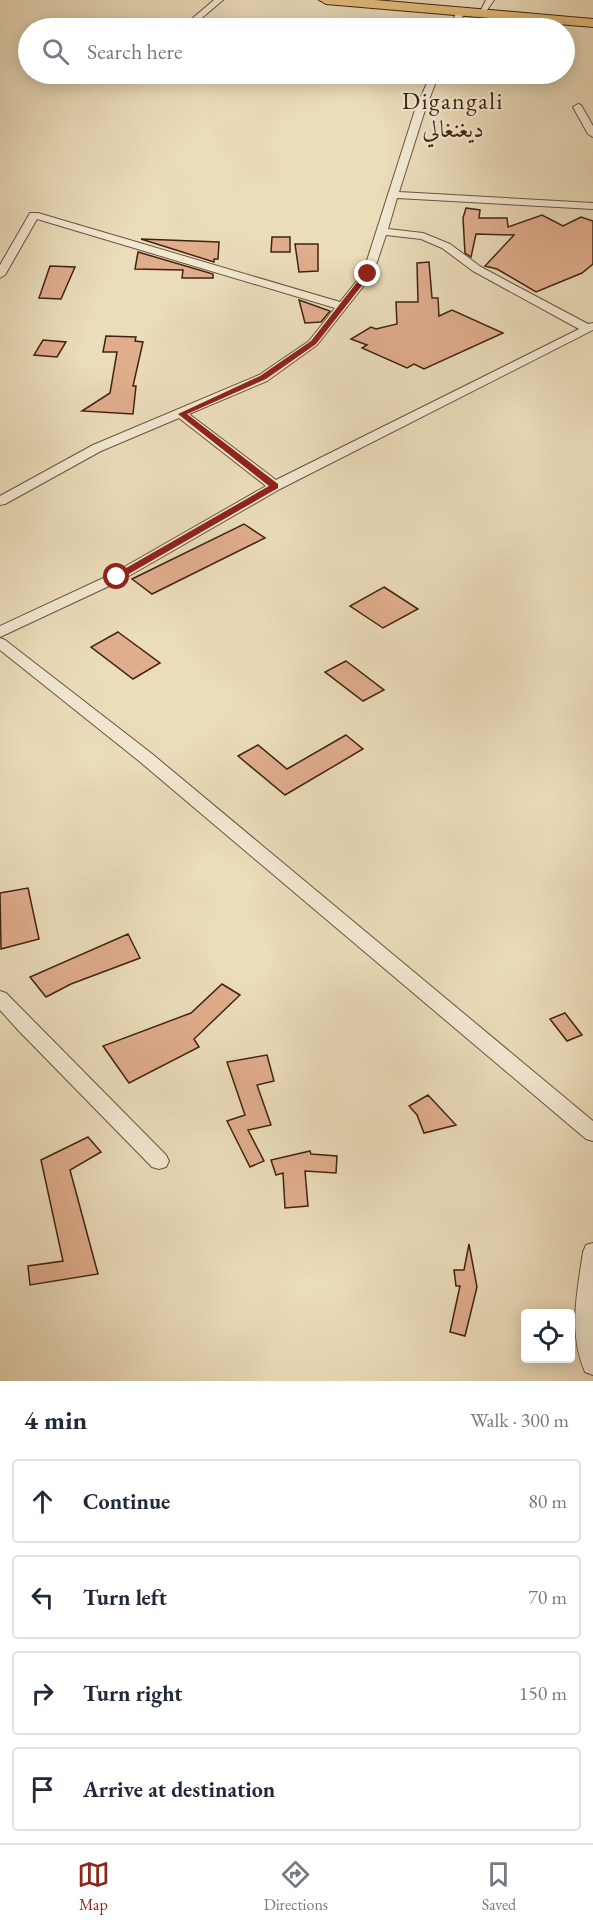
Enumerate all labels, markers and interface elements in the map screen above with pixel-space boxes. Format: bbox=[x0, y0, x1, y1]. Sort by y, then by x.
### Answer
search box bbox=[18, 18, 575, 84]
icon: search bbox=[39, 35, 72, 68]
text: Search here bbox=[87, 37, 182, 66]
district label: Digangali ديغنغالي bbox=[402, 85, 504, 148]
route end bbox=[354, 260, 380, 286]
route start bbox=[103, 563, 129, 589]
map controls bbox=[521, 1309, 575, 1363]
button: locate bbox=[521, 1309, 575, 1363]
text: 4 min bbox=[24, 1403, 87, 1437]
text: Walk · 300 m bbox=[470, 1407, 569, 1433]
icon: ahead bbox=[26, 1485, 59, 1518]
text: Continue bbox=[83, 1487, 170, 1516]
text: 80 m bbox=[528, 1488, 567, 1514]
icon: left bbox=[26, 1581, 59, 1614]
text: Turn left bbox=[83, 1583, 167, 1612]
text: 70 m bbox=[528, 1584, 567, 1610]
icon: right bbox=[26, 1677, 59, 1710]
text: Turn right bbox=[83, 1679, 182, 1708]
text: 150 m bbox=[519, 1680, 567, 1706]
icon: arrive bbox=[26, 1773, 59, 1806]
text: Arrive at destination bbox=[83, 1775, 275, 1804]
tab: Map bbox=[77, 1858, 110, 1915]
tab: Directions bbox=[264, 1858, 328, 1915]
tab: Saved bbox=[482, 1858, 516, 1915]

